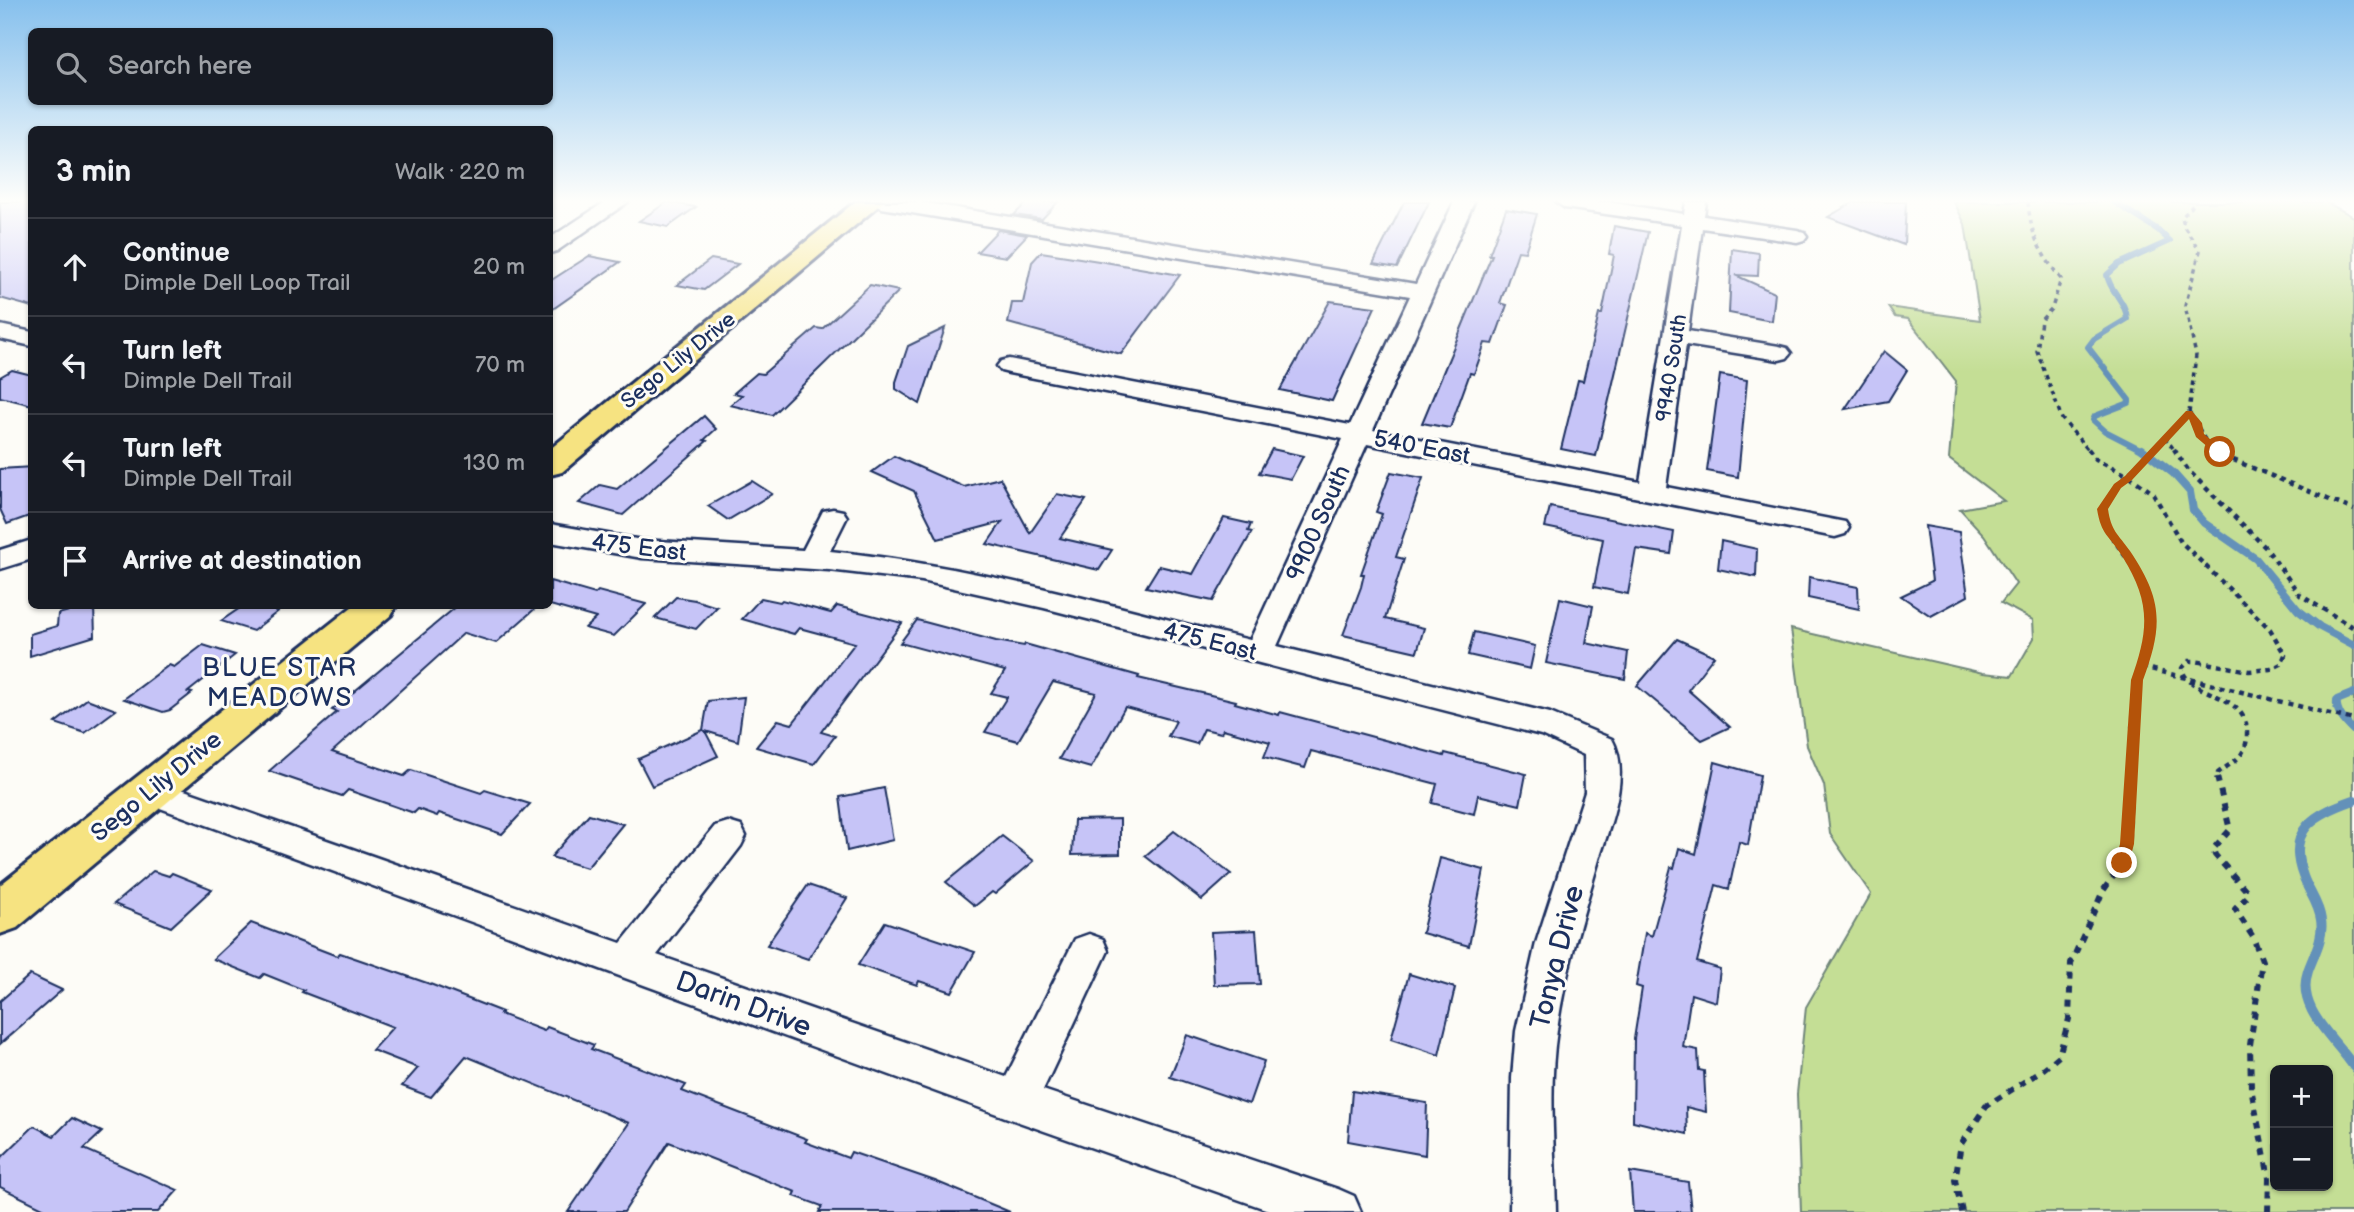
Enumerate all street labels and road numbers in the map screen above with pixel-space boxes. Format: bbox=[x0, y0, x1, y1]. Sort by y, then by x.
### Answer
street label: Sego Lily Drive bbox=[616, 307, 740, 414]
street label: 9940 South bbox=[1651, 312, 1692, 424]
street label: 540 East bbox=[1371, 424, 1473, 471]
street label: 9900 South bbox=[1280, 461, 1357, 586]
street label: 475 East bbox=[590, 527, 689, 568]
street label: 475 East bbox=[1160, 616, 1260, 667]
street label: Sego Lily Drive bbox=[85, 725, 228, 848]
street label: Tonya Drive bbox=[1524, 882, 1591, 1033]
street label: Darin Drive bbox=[671, 965, 816, 1044]

